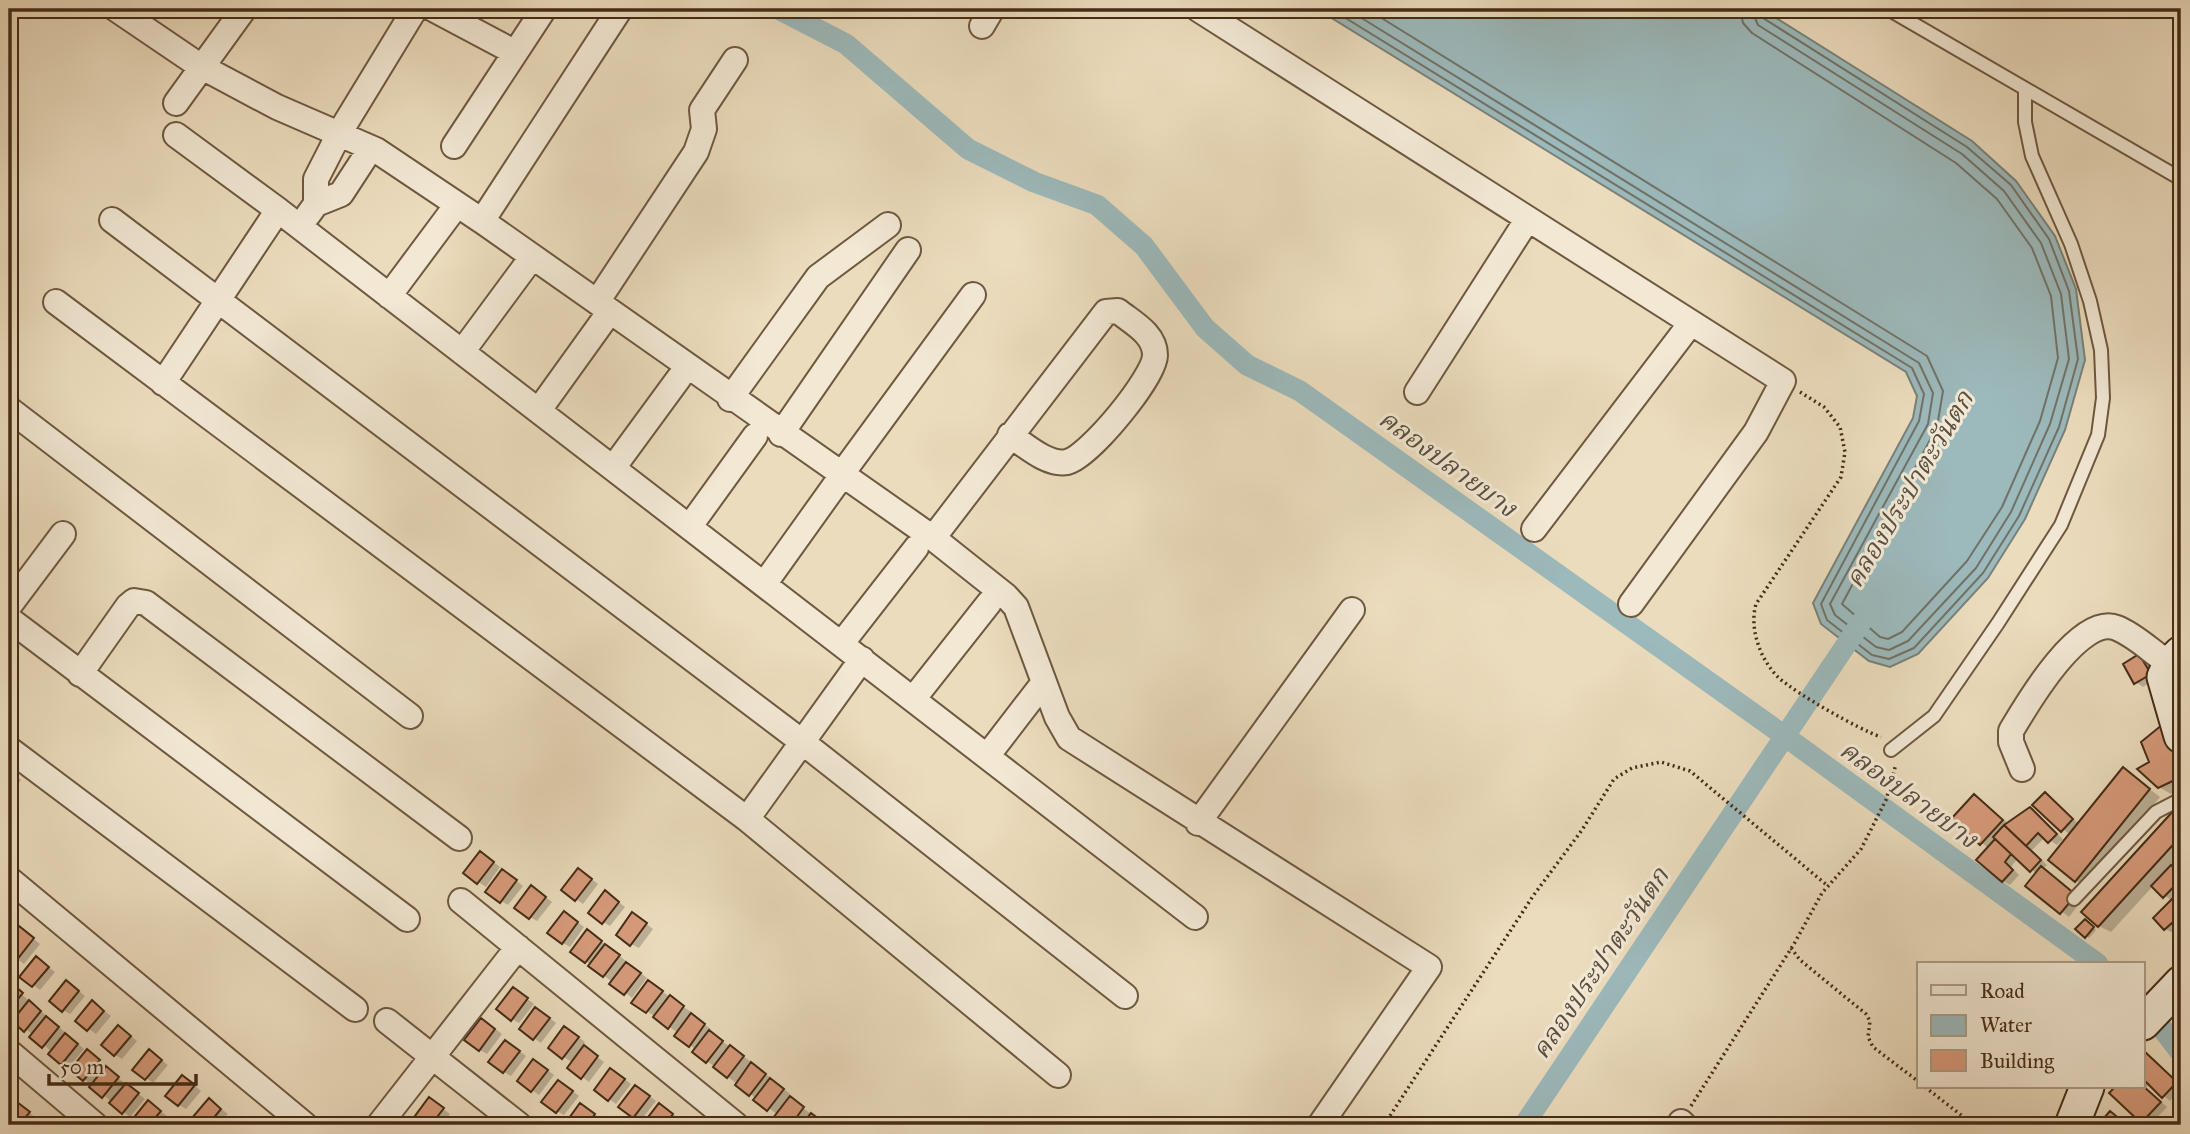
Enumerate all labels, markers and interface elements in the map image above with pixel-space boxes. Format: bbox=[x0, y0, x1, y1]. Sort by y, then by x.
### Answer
water label: คลองประปาตะวันตก bbox=[1838, 384, 1981, 593]
water label: คลองปลายบาง bbox=[1373, 402, 1524, 524]
water label: คลองปลายบาง bbox=[1834, 733, 1985, 855]
water label: คลองประปาตะวันตก bbox=[1524, 860, 1676, 1065]
legend bbox=[1917, 962, 2144, 1088]
text: Road bbox=[1980, 978, 2025, 1004]
text: Water bbox=[1980, 1012, 2032, 1038]
scale bar bbox=[49, 1043, 196, 1087]
text: Building bbox=[1980, 1048, 2054, 1074]
text: 50 m bbox=[60, 1054, 105, 1080]

